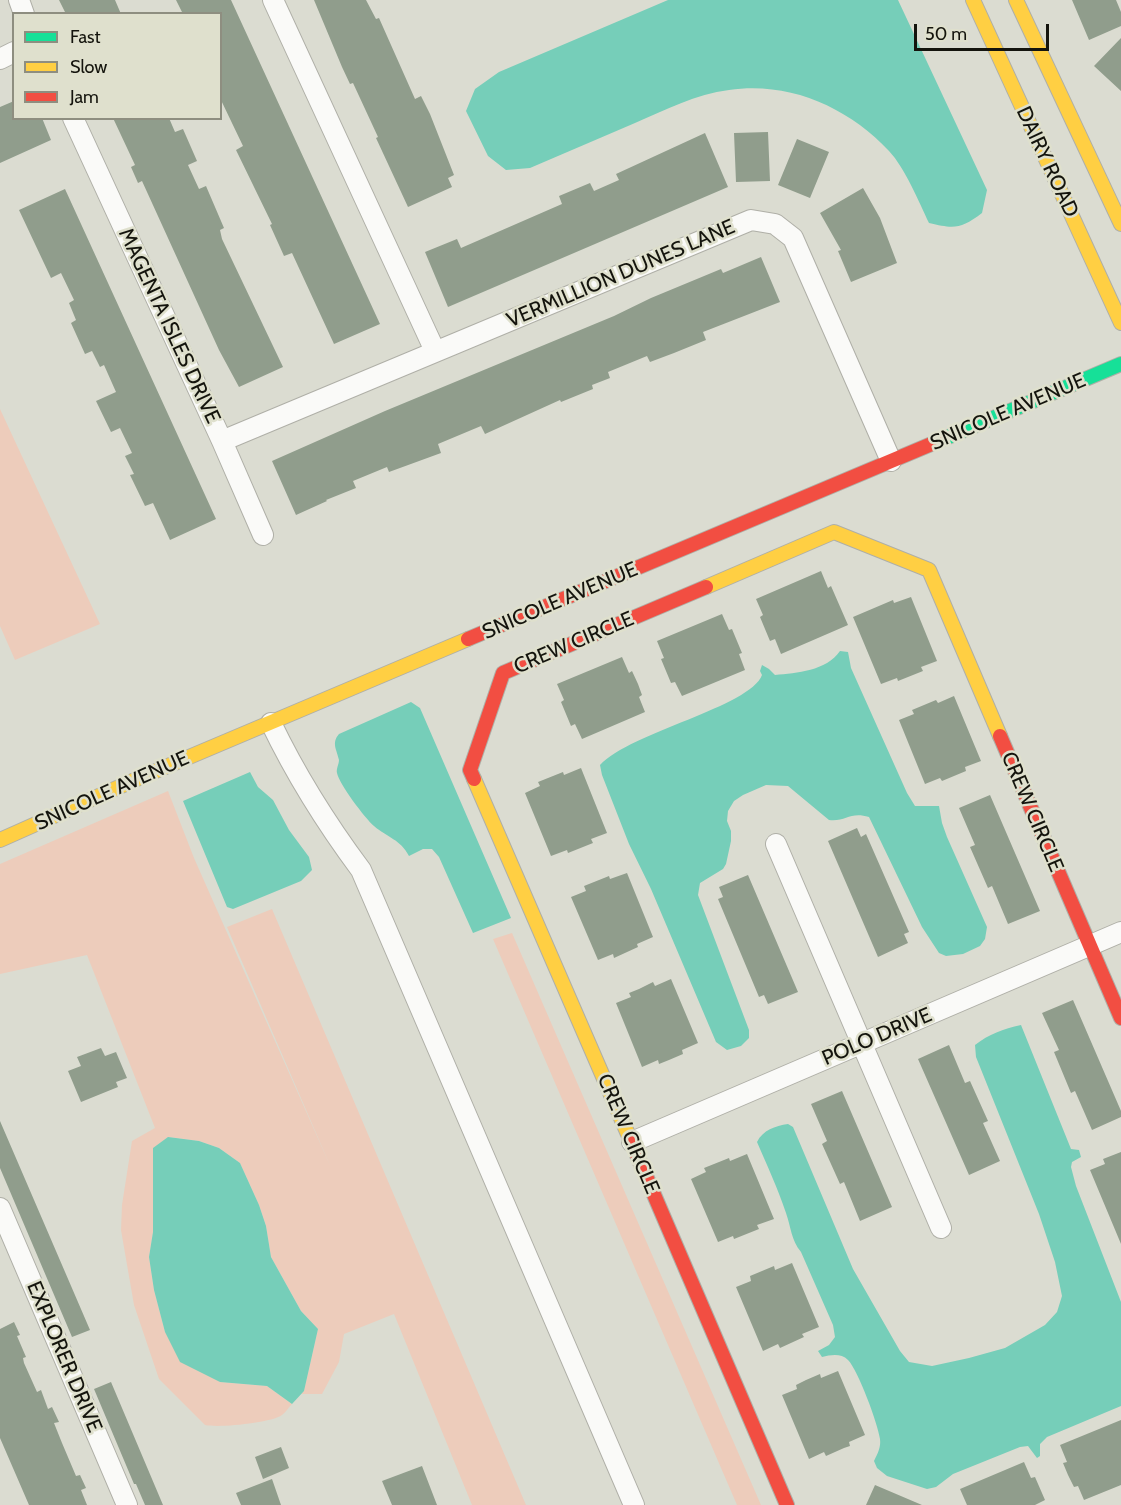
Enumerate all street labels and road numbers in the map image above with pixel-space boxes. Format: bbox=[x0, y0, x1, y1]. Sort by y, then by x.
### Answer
street label: DAIRY ROAD bbox=[1010, 103, 1084, 221]
street label: VERMILLION DUNES LANE bbox=[503, 214, 739, 334]
street label: MAGENTA ISLES DRIVE bbox=[113, 224, 225, 428]
street label: SNICOLE AVENUE bbox=[927, 368, 1089, 456]
street label: SNICOLE AVENUE bbox=[479, 557, 641, 645]
street label: CREW CIRCLE bbox=[510, 606, 638, 680]
street label: SNICOLE AVENUE bbox=[31, 746, 193, 836]
street label: CREW CIRCLE bbox=[995, 748, 1069, 876]
street label: POLO DRIVE bbox=[818, 1003, 936, 1071]
street label: CREW CIRCLE bbox=[591, 1070, 665, 1198]
street label: EXPLORER DRIVE bbox=[21, 1278, 107, 1436]

